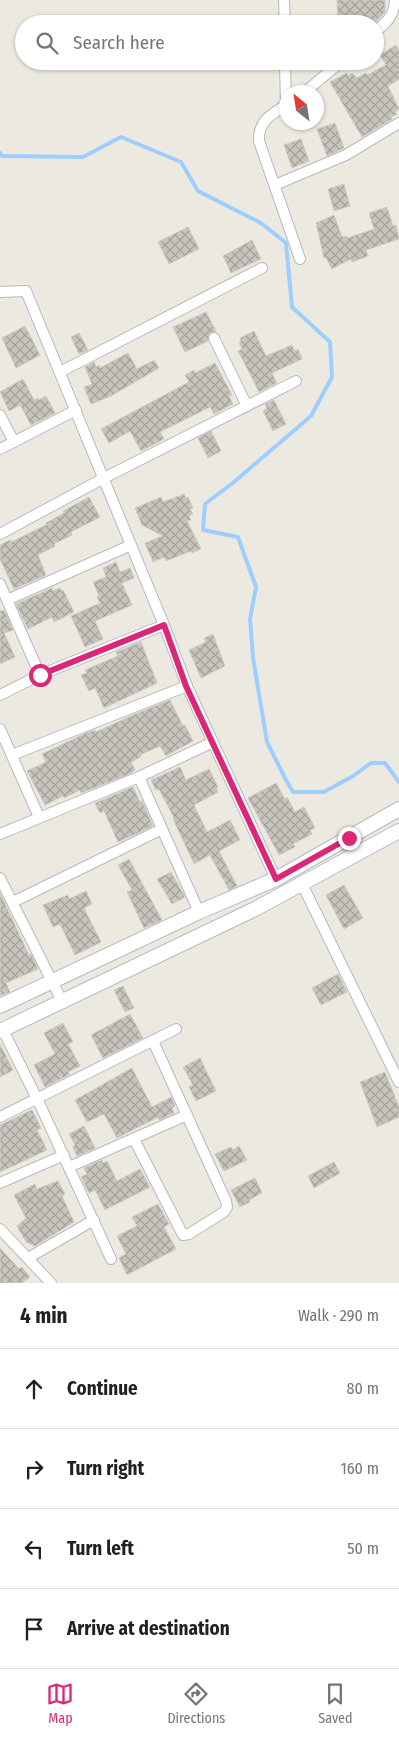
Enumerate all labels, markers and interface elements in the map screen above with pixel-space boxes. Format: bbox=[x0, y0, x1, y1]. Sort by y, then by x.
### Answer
search box bbox=[15, 15, 384, 70]
icon: search bbox=[33, 29, 61, 57]
text: Search here bbox=[73, 31, 165, 54]
north arrow bbox=[279, 85, 324, 130]
route start bbox=[29, 664, 52, 687]
route end bbox=[338, 827, 361, 850]
text: 4 min bbox=[20, 1303, 68, 1329]
text: Walk · 290 m bbox=[298, 1306, 379, 1325]
icon: ahead bbox=[20, 1375, 48, 1403]
text: Continue bbox=[67, 1377, 138, 1400]
text: 80 m bbox=[347, 1379, 379, 1398]
icon: right bbox=[20, 1455, 48, 1483]
text: Turn right bbox=[67, 1457, 144, 1480]
text: 160 m bbox=[340, 1459, 379, 1478]
icon: left bbox=[20, 1535, 48, 1563]
text: Turn left bbox=[67, 1537, 134, 1560]
text: 50 m bbox=[347, 1539, 379, 1558]
icon: arrive bbox=[20, 1615, 48, 1643]
text: Arrive at destination bbox=[67, 1617, 230, 1640]
tab: Map bbox=[46, 1680, 74, 1727]
tab: Directions bbox=[167, 1680, 225, 1727]
tab: Saved bbox=[318, 1680, 353, 1727]

